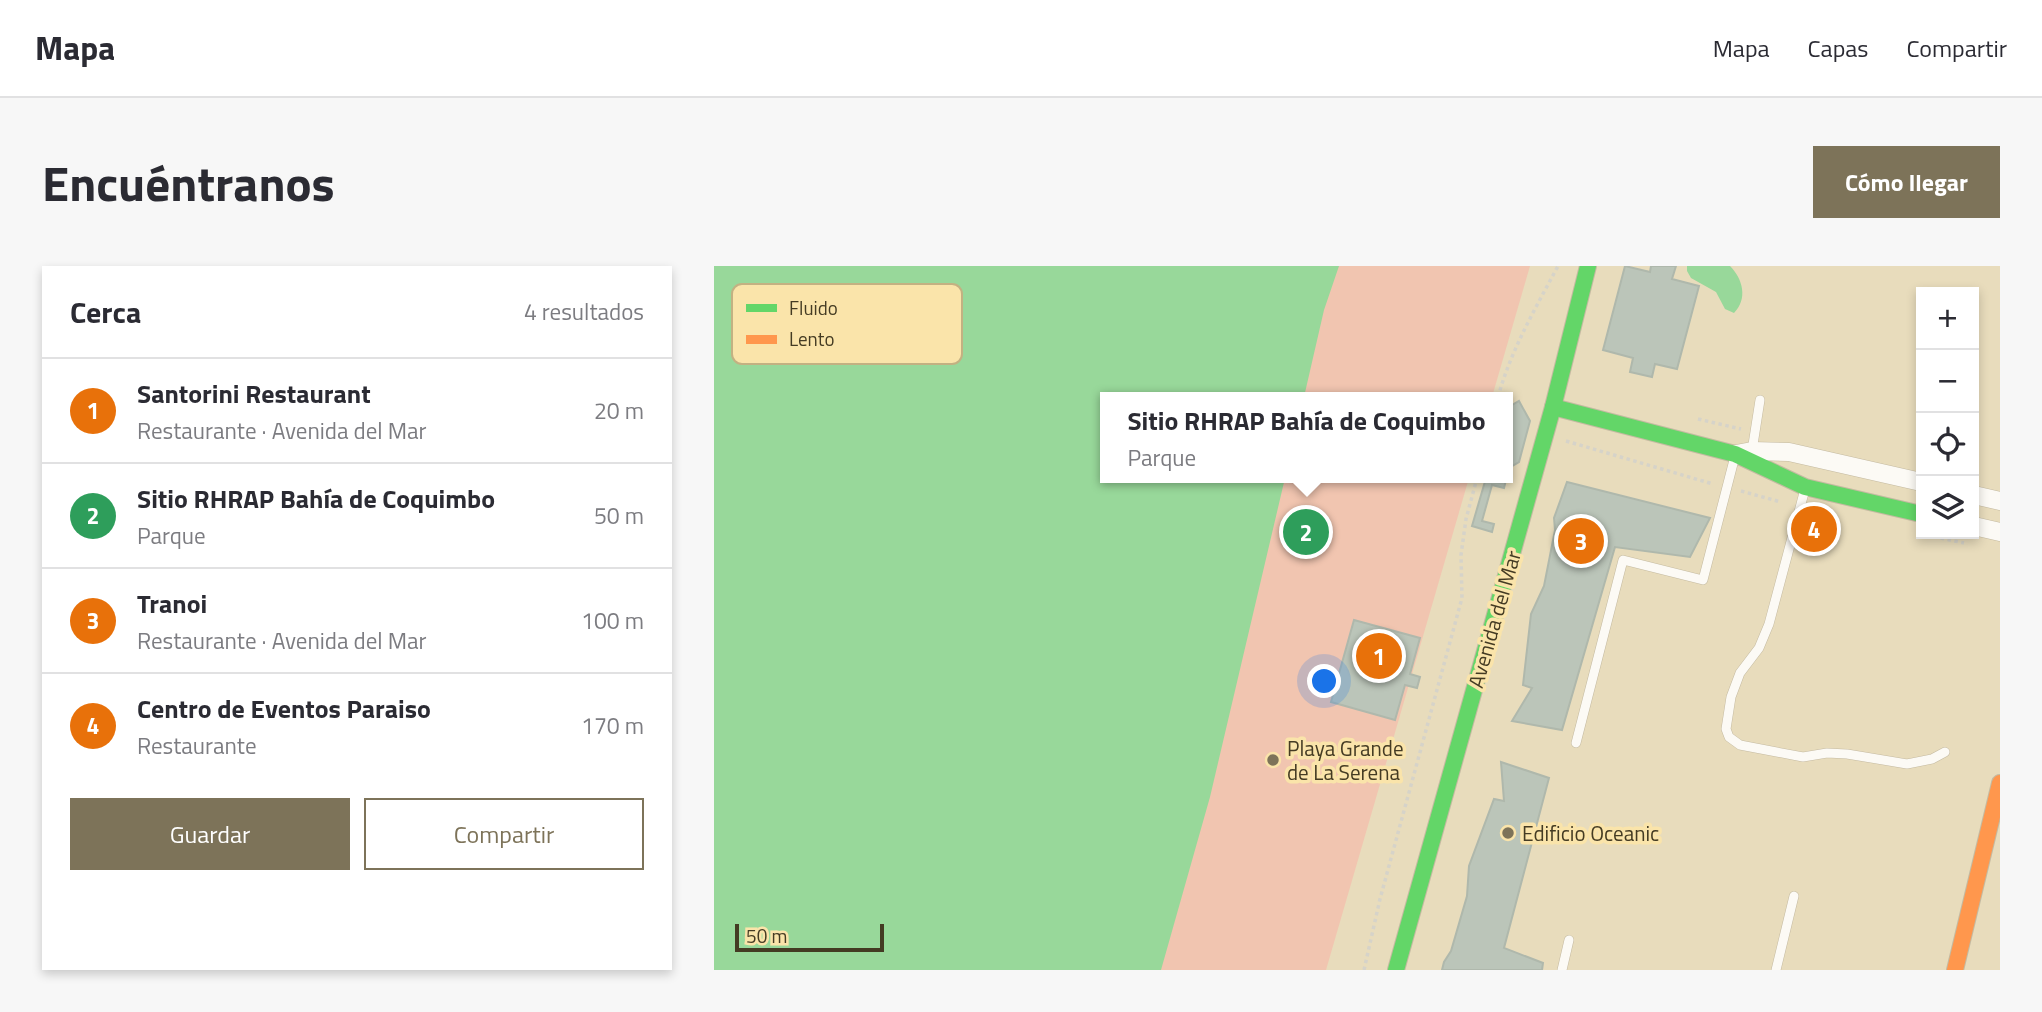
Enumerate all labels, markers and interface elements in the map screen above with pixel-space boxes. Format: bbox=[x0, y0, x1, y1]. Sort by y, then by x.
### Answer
text: Mapa bbox=[35, 23, 115, 73]
text: Mapa bbox=[1713, 30, 1770, 66]
text: Capas bbox=[1808, 30, 1868, 66]
text: Compartir bbox=[1906, 30, 2007, 66]
text: Encuéntranos bbox=[42, 145, 335, 220]
button: Cómo llegar bbox=[1813, 146, 2000, 218]
legend bbox=[732, 284, 962, 364]
map controls bbox=[1916, 287, 1979, 539]
button: + bbox=[1916, 287, 1979, 350]
text: Cerca bbox=[70, 289, 141, 335]
text: Fluido bbox=[789, 293, 838, 322]
text: 4 resultados bbox=[524, 294, 644, 329]
text: Lento bbox=[789, 324, 834, 353]
button: − bbox=[1916, 350, 1979, 413]
text: Santorini Restaurant bbox=[137, 374, 371, 413]
popup bbox=[1100, 392, 1513, 483]
text: 1 bbox=[87, 393, 99, 428]
text: 20 m bbox=[594, 393, 644, 428]
text: Sitio RHRAP Bahía de Coquimbo bbox=[1127, 401, 1486, 440]
text: Restaurante · Avenida del Mar bbox=[137, 413, 427, 448]
button: locate bbox=[1916, 413, 1979, 476]
text: Parque bbox=[1127, 440, 1196, 475]
button: layers bbox=[1916, 476, 1979, 539]
text: Sitio RHRAP Bahía de Coquimbo bbox=[137, 479, 495, 518]
text: 2 bbox=[87, 498, 99, 533]
text: 50 m bbox=[594, 498, 644, 533]
pin: 4 bbox=[1791, 503, 1837, 555]
pin: 2 bbox=[1283, 506, 1329, 558]
pin: 3 bbox=[1558, 515, 1604, 567]
text: Parque bbox=[137, 518, 206, 553]
street label: Avenida del Mar bbox=[1459, 547, 1529, 691]
text: Tranoi bbox=[137, 584, 207, 623]
text: 3 bbox=[87, 603, 99, 638]
text: 100 m bbox=[581, 603, 644, 638]
text: Restaurante · Avenida del Mar bbox=[137, 623, 427, 658]
pin: 1 bbox=[1356, 630, 1402, 682]
your location bbox=[1307, 664, 1341, 698]
text: Centro de Eventos Paraiso bbox=[137, 689, 431, 728]
text: 4 bbox=[87, 708, 99, 743]
text: 170 m bbox=[581, 708, 644, 743]
text: Restaurante bbox=[137, 728, 257, 763]
place label: Playa Grande de La Serena bbox=[1287, 732, 1404, 788]
marker: Playa Grande de La Serena bbox=[1265, 752, 1281, 768]
button: Guardar bbox=[70, 798, 350, 870]
button: Compartir bbox=[364, 798, 644, 870]
place label: Edificio Oceanic bbox=[1522, 817, 1659, 849]
marker: Edificio Oceanic bbox=[1500, 825, 1516, 841]
scale bar bbox=[735, 921, 884, 953]
text: 50 m bbox=[746, 921, 787, 950]

